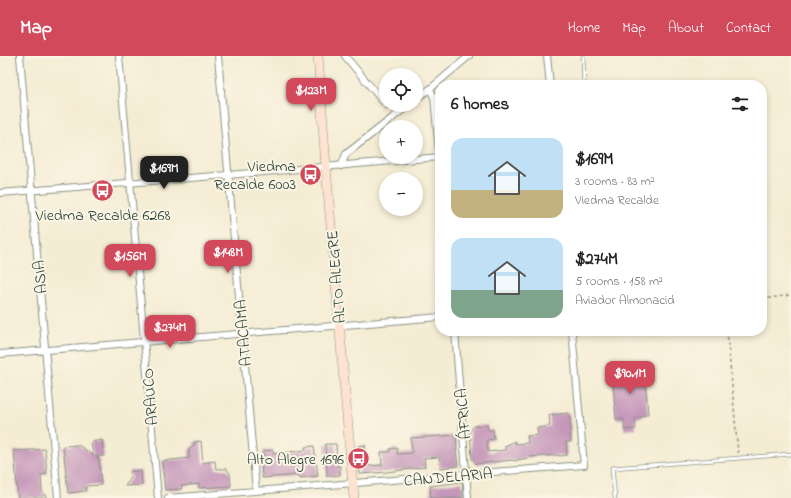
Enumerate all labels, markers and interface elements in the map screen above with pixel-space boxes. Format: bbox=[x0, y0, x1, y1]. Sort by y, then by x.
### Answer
text: Map bbox=[20, 15, 52, 42]
text: Home bbox=[568, 18, 600, 39]
text: Map bbox=[622, 18, 646, 39]
text: About bbox=[668, 18, 704, 39]
text: Contact bbox=[726, 18, 771, 39]
map controls bbox=[379, 68, 423, 216]
button: locate bbox=[379, 68, 423, 112]
pin: $123M bbox=[283, 78, 339, 112]
text: $123M bbox=[295, 81, 327, 100]
text: 6 homes bbox=[451, 92, 509, 117]
icon: filters bbox=[729, 93, 751, 115]
button: + bbox=[379, 120, 423, 164]
text: $169M bbox=[575, 147, 614, 172]
icon: home bbox=[483, 154, 531, 202]
place label: Viedma Recalde 6003 bbox=[214, 155, 296, 197]
pin: $169M bbox=[136, 156, 192, 190]
text: $169M bbox=[149, 159, 179, 178]
bus stop icon: Viedma Recalde 6003 bbox=[298, 161, 324, 187]
button: − bbox=[379, 172, 423, 216]
text: 3 rooms · 83 m² bbox=[575, 172, 655, 191]
bus stop icon: Viedma Recalde 6268 bbox=[90, 178, 116, 204]
text: Viedma Recalde bbox=[575, 191, 659, 210]
place label: Viedma Recalde 6268 bbox=[34, 204, 171, 228]
street label: ALTO ALEGRE bbox=[321, 229, 353, 324]
pin: $148M bbox=[200, 240, 256, 274]
text: $148M bbox=[213, 243, 243, 262]
pin: $156M bbox=[102, 244, 158, 278]
text: $156M bbox=[113, 247, 147, 266]
text: $274M bbox=[575, 247, 618, 272]
icon: home bbox=[483, 254, 531, 302]
street label: ASIA bbox=[28, 259, 54, 295]
text: 5 rooms · 158 m² bbox=[575, 272, 663, 291]
text: Aviador Almonacid bbox=[575, 291, 675, 310]
street label: ATACAMA bbox=[229, 298, 259, 367]
pin: $274M bbox=[142, 315, 198, 349]
text: $274M bbox=[154, 318, 186, 337]
pin: $90.1M bbox=[597, 361, 663, 395]
text: $90.1M bbox=[614, 364, 646, 383]
street label: ARAUCO bbox=[137, 367, 165, 427]
street label: ÁFRICA bbox=[450, 387, 478, 441]
bus stop icon: Alto Alegre 1696 bbox=[346, 445, 372, 471]
place label: Alto Alegre 1696 bbox=[247, 448, 344, 472]
street label: CANDELARIA bbox=[403, 462, 494, 494]

